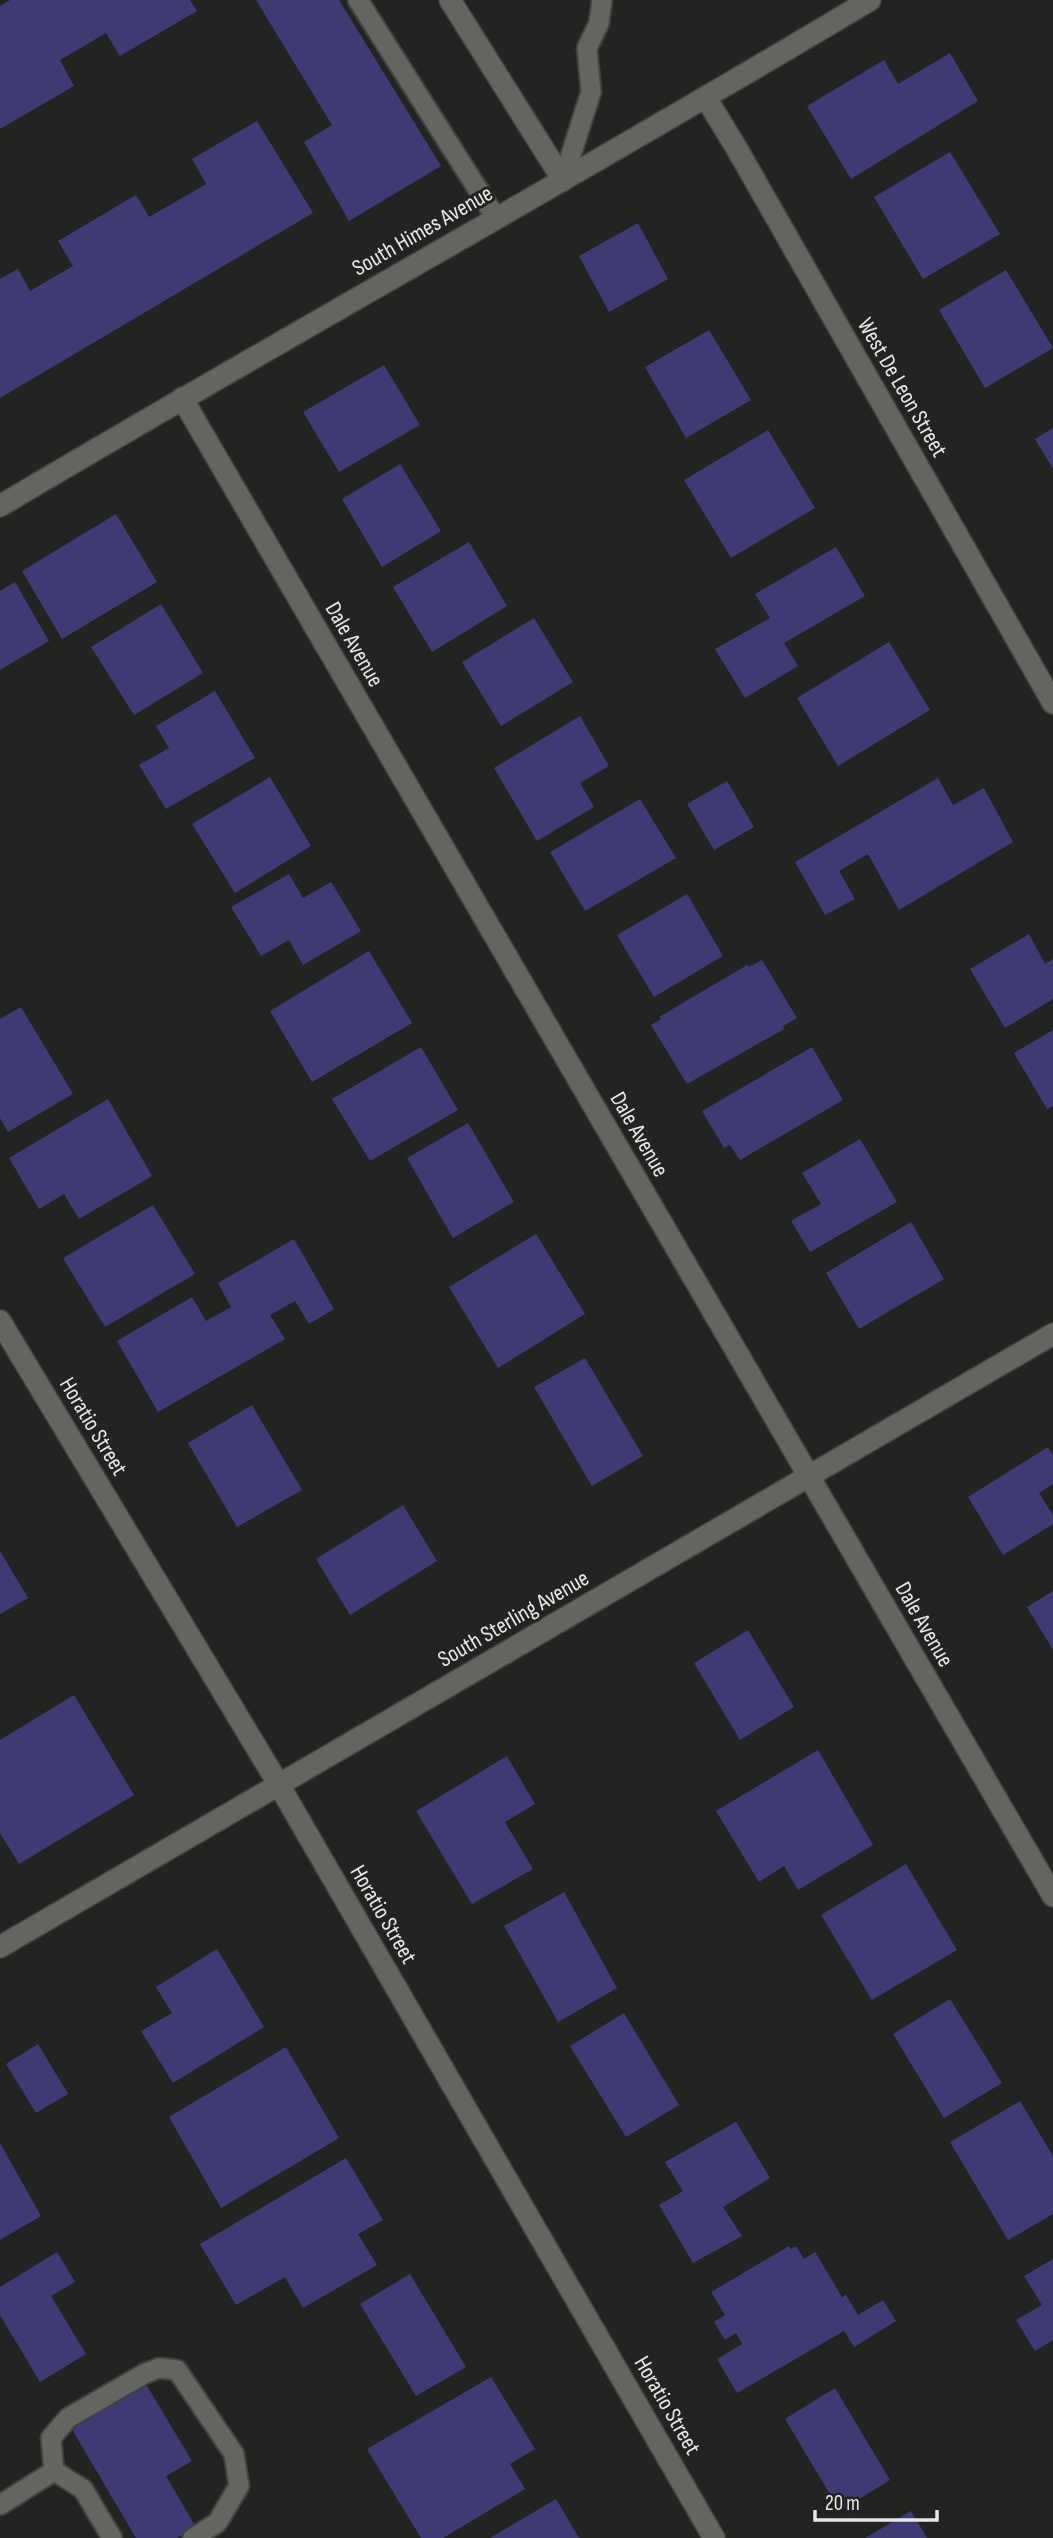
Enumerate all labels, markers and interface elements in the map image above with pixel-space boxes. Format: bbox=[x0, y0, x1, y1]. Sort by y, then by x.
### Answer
street label: South Himes Avenue bbox=[347, 179, 498, 282]
street label: West De Leon Street bbox=[851, 313, 953, 462]
street label: Dale Avenue bbox=[319, 597, 390, 692]
street label: Dale Avenue bbox=[604, 1087, 675, 1182]
street label: Horatio Street bbox=[53, 1372, 133, 1481]
street label: South Sterling Avenue bbox=[433, 1564, 594, 1673]
street label: Dale Avenue bbox=[889, 1577, 960, 1672]
street label: Horatio Street bbox=[344, 1860, 423, 1969]
street label: Horatio Street bbox=[628, 2351, 707, 2460]
scale bar bbox=[815, 2478, 937, 2522]
text: 20 m bbox=[825, 2491, 860, 2516]

